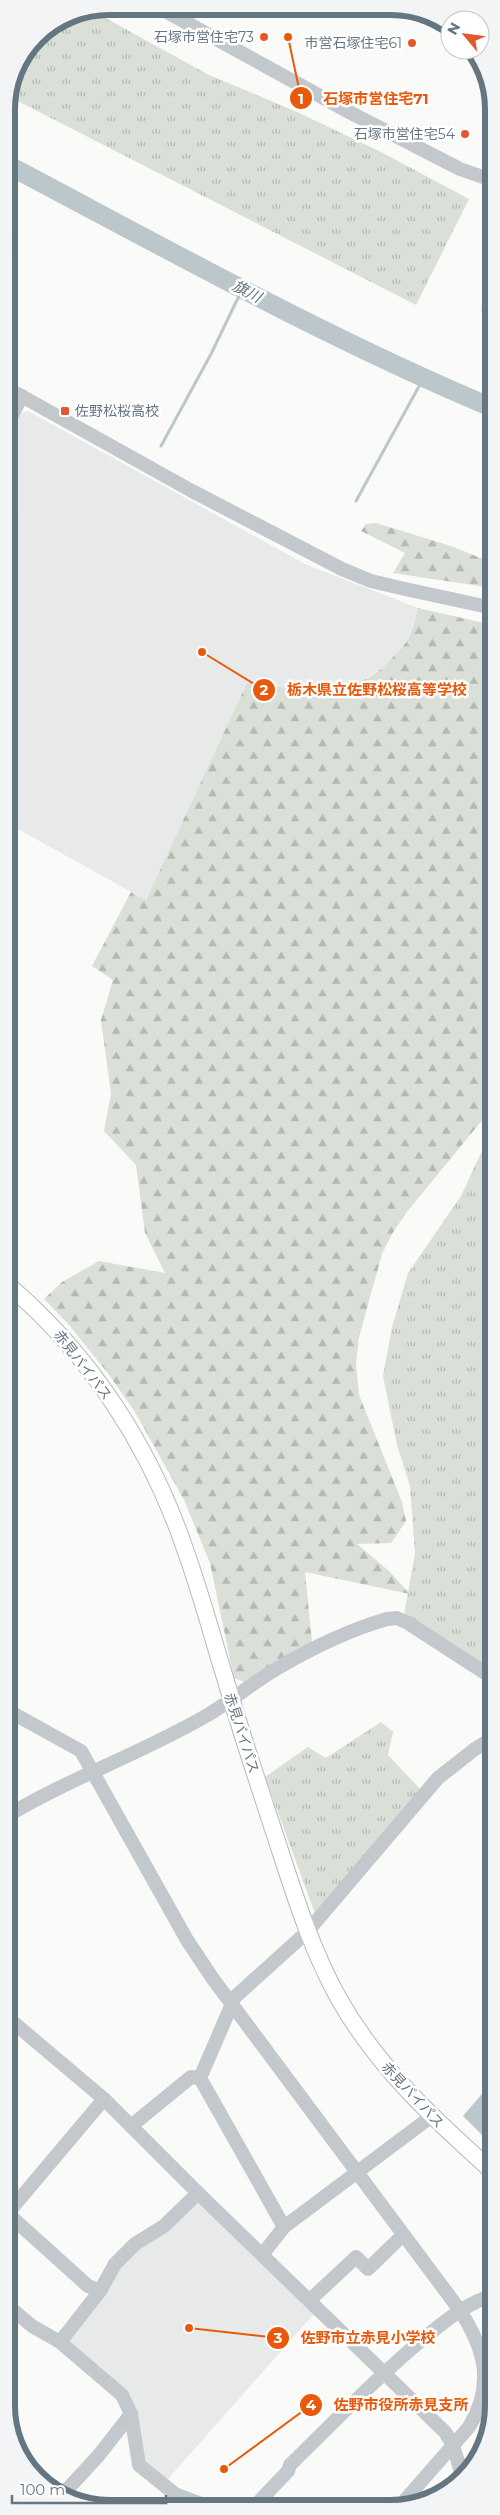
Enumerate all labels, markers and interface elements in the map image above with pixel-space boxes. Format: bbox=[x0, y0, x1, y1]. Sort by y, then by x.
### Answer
north arrow bbox=[440, 10, 490, 60]
text: N bbox=[443, 19, 464, 38]
place label: 石塚市営住宅73 bbox=[154, 28, 254, 46]
marker: 石塚市営住宅73 bbox=[258, 31, 270, 43]
place label: 市営石塚住宅61 bbox=[304, 34, 402, 52]
marker: 市営石塚住宅61 bbox=[406, 37, 418, 49]
callout: 石塚市営住宅71 bbox=[289, 83, 439, 113]
text: 1 bbox=[298, 89, 304, 108]
text: 石塚市営住宅71 bbox=[323, 89, 429, 108]
place label: 石塚市営住宅54 bbox=[354, 125, 456, 143]
marker: 石塚市営住宅54 bbox=[459, 128, 471, 140]
water label: 旗川 bbox=[229, 276, 266, 307]
place label: 佐野松桜高校 bbox=[75, 402, 159, 420]
marker: 佐野松桜高校 bbox=[59, 405, 71, 417]
callout: 栃木県立佐野松桜高等学校 bbox=[252, 675, 477, 705]
text: 2 bbox=[260, 680, 269, 699]
text: 栃木県立佐野松桜高等学校 bbox=[287, 680, 467, 699]
street label: 赤見バイパス bbox=[50, 1326, 116, 1404]
street label: 赤見バイパス bbox=[221, 1690, 263, 1776]
street label: 赤見バイパス bbox=[378, 2058, 448, 2132]
callout: 佐野市立赤見小学校 bbox=[266, 2323, 446, 2353]
text: 3 bbox=[273, 2328, 283, 2347]
text: 佐野市立赤見小学校 bbox=[300, 2328, 436, 2347]
callout: 佐野市役所赤見支所 bbox=[299, 2390, 479, 2420]
text: 4 bbox=[306, 2395, 317, 2414]
text: 佐野市役所赤見支所 bbox=[333, 2395, 469, 2414]
scale bar bbox=[12, 2472, 166, 2504]
text: 100 m bbox=[20, 2480, 65, 2499]

